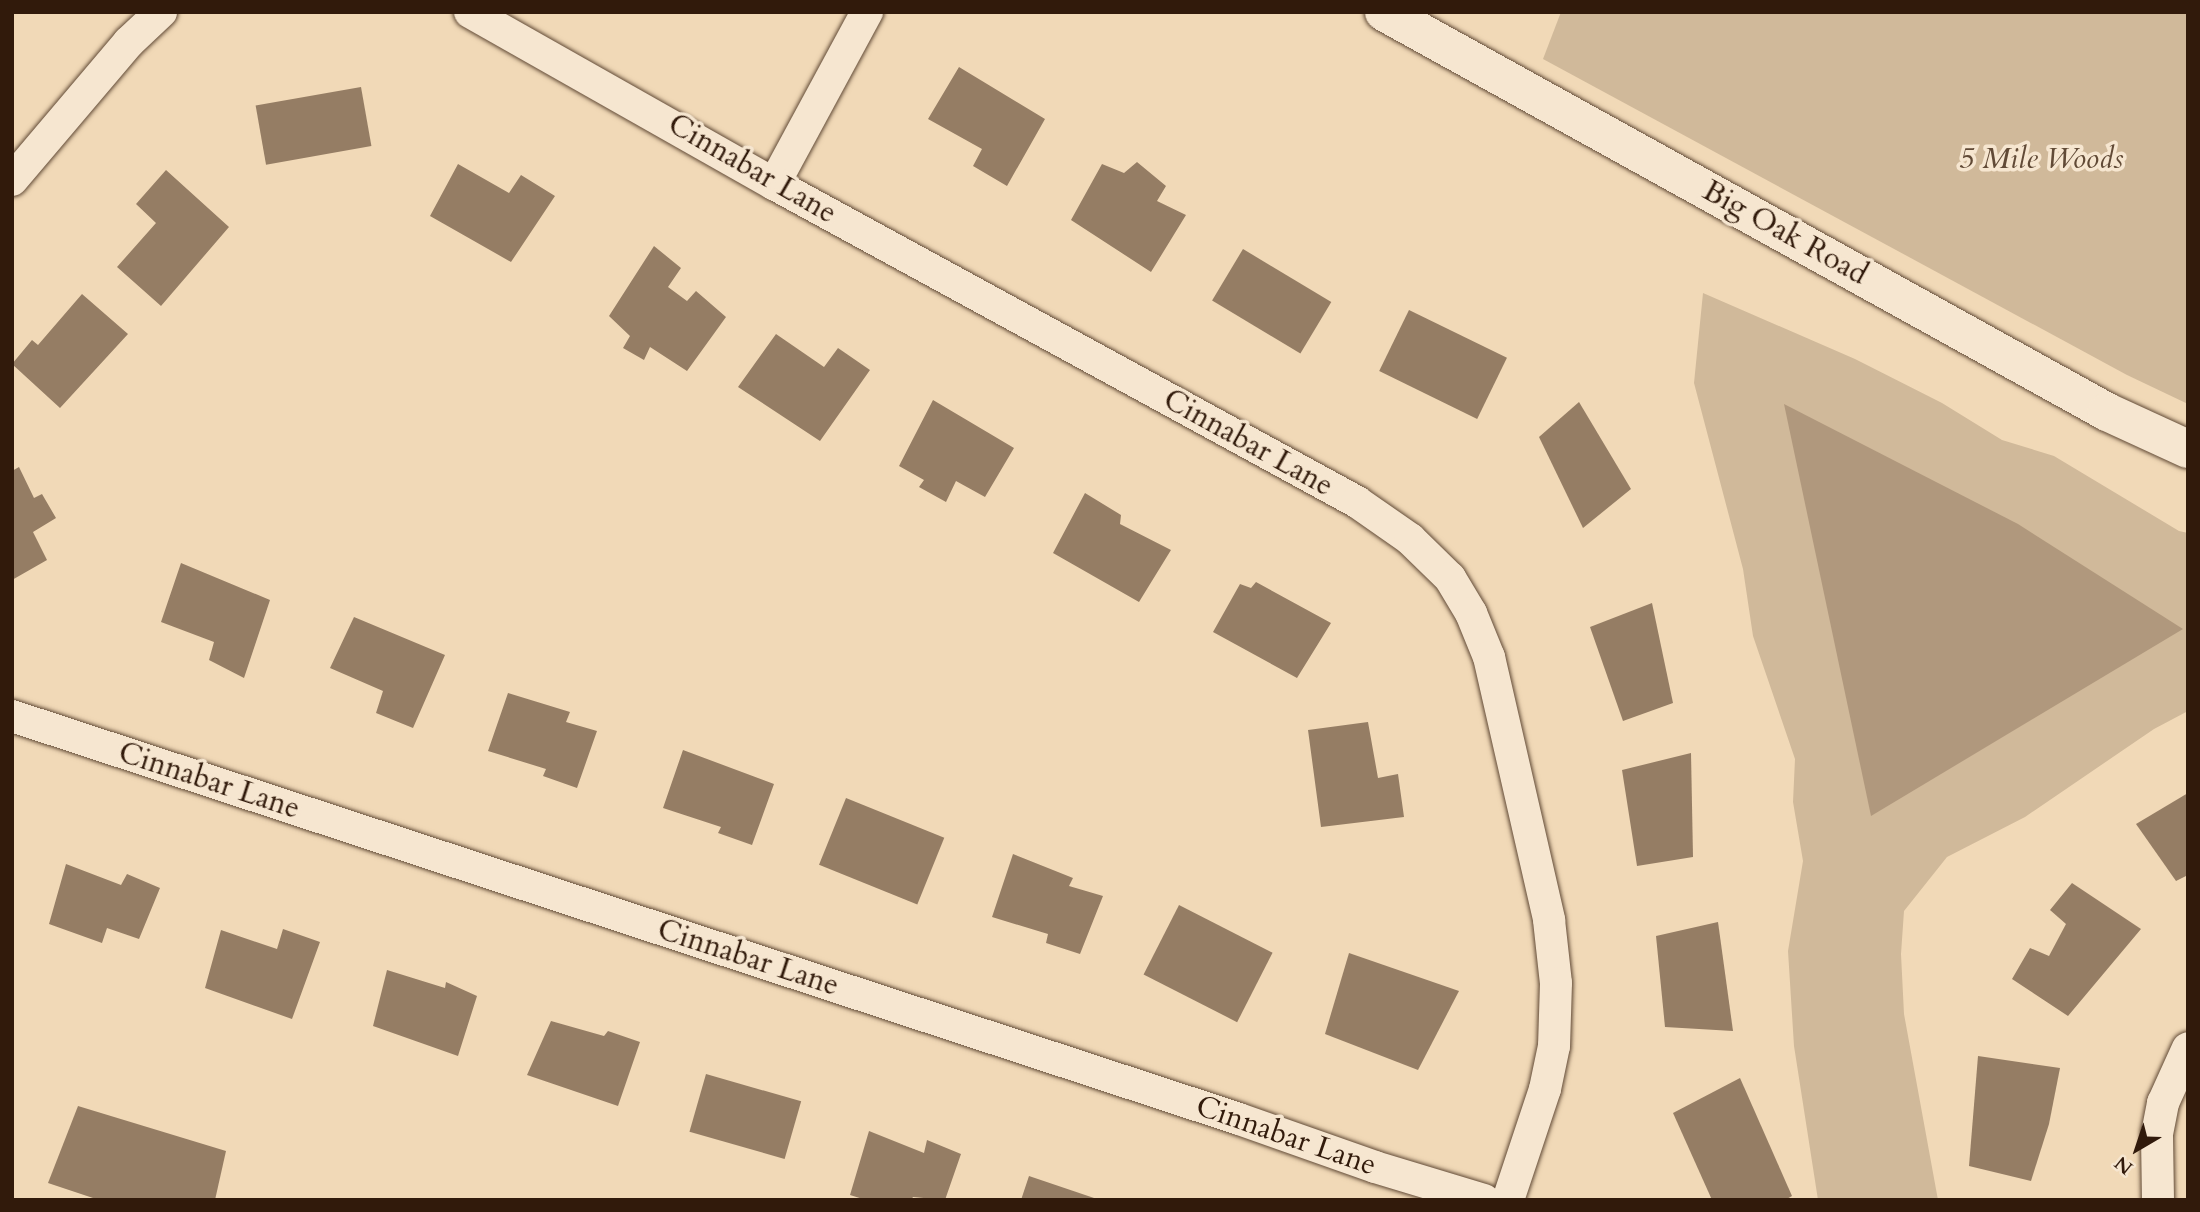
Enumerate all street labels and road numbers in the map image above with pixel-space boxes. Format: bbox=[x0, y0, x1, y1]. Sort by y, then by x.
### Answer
street label: Cinnabar Lane bbox=[661, 106, 843, 232]
street label: Big Oak Road bbox=[1696, 173, 1874, 293]
street label: Cinnabar Lane bbox=[1157, 382, 1339, 504]
street label: Cinnabar Lane bbox=[114, 735, 304, 827]
street label: Cinnabar Lane bbox=[653, 912, 843, 1004]
street label: Cinnabar Lane bbox=[1191, 1088, 1381, 1184]

